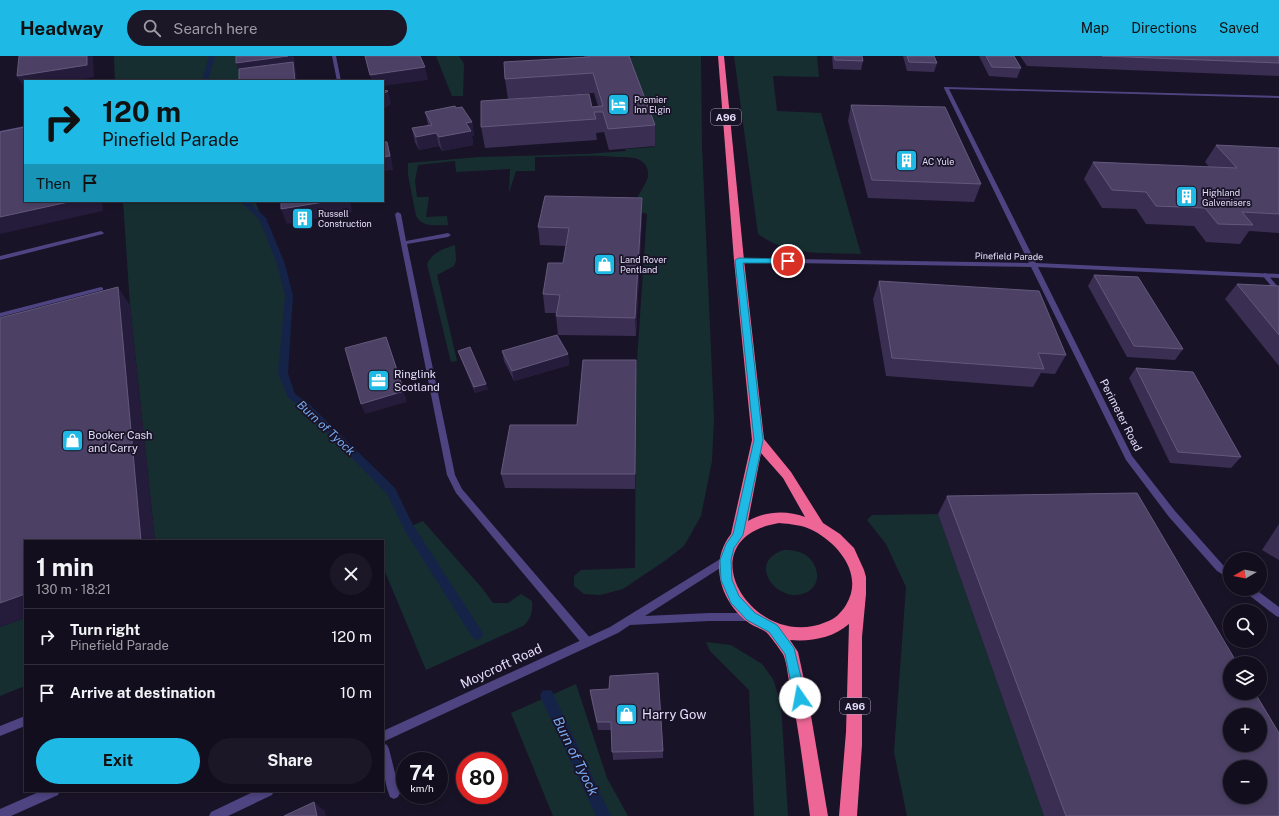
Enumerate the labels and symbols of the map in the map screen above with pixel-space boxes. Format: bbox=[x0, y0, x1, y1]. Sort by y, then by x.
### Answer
hotel icon: Premier Inn Elgin bbox=[605, 91, 631, 117]
place label: Premier Inn Elgin bbox=[634, 94, 671, 115]
road number: A96 bbox=[711, 109, 741, 125]
building icon: AC Yule bbox=[894, 148, 920, 174]
place label: AC Yule bbox=[922, 156, 954, 167]
building icon: Highland Galvenisers bbox=[1174, 184, 1200, 210]
place label: Highland Galvenisers bbox=[1202, 187, 1251, 208]
building icon: Russell Construction bbox=[290, 205, 316, 231]
place label: Russell Construction bbox=[318, 208, 372, 229]
pin bbox=[771, 244, 805, 278]
street label: Pinefield Parade bbox=[975, 250, 1043, 262]
shop icon: Land Rover Pentland bbox=[591, 251, 617, 277]
place label: Land Rover Pentland bbox=[620, 254, 667, 275]
office icon: Ringlink Scotland bbox=[365, 367, 391, 393]
place label: Ringlink Scotland bbox=[394, 368, 440, 393]
street label: Perimeter Road bbox=[1098, 377, 1144, 453]
water label: Burn of Tyock bbox=[294, 398, 358, 459]
shop icon: Booker Cash and Carry bbox=[59, 428, 85, 454]
place label: Booker Cash and Carry bbox=[88, 429, 152, 454]
north arrow bbox=[1223, 552, 1267, 596]
street label: Moycroft Road bbox=[458, 641, 544, 691]
position arrow bbox=[779, 677, 821, 719]
road number: A96 bbox=[840, 698, 870, 714]
shop icon: Harry Gow bbox=[614, 701, 640, 727]
place label: Harry Gow bbox=[642, 707, 706, 722]
water label: Burn of Tyock bbox=[550, 714, 602, 799]
speed limit sign: 80 bbox=[456, 752, 508, 804]

